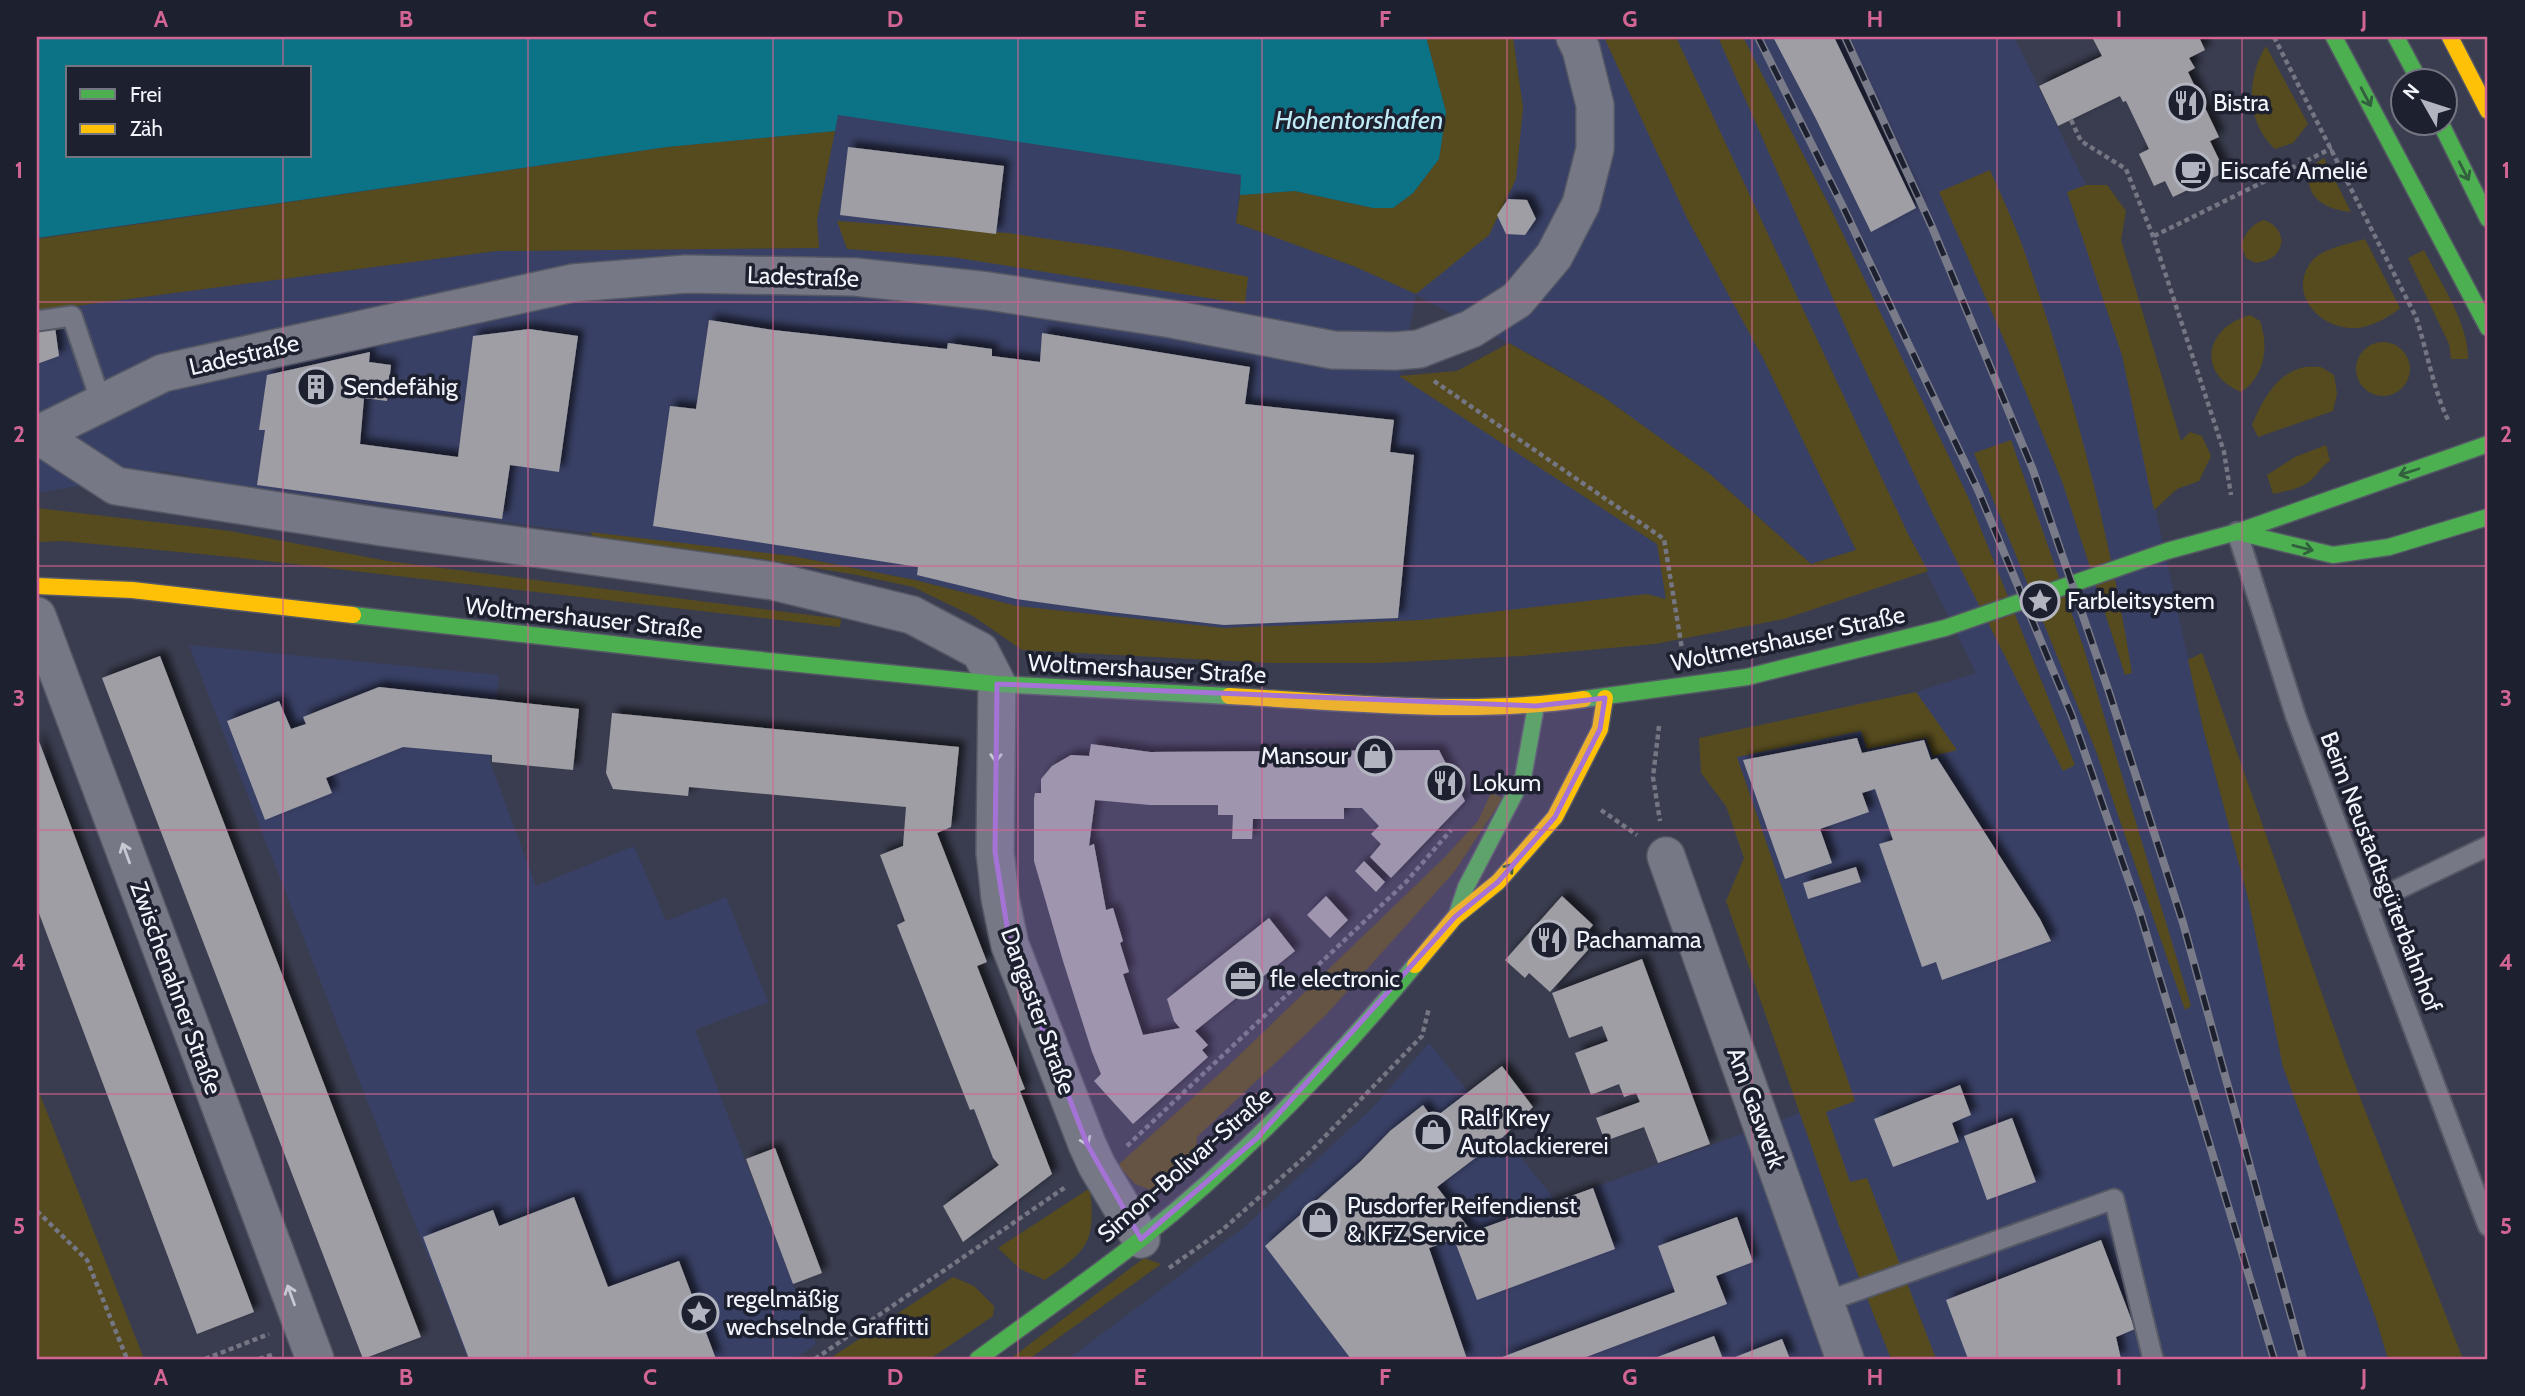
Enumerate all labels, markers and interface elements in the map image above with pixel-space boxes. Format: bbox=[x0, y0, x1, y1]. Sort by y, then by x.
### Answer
text: A bbox=[154, 5, 169, 33]
text: B bbox=[399, 5, 413, 33]
text: C bbox=[643, 5, 657, 33]
text: D bbox=[887, 5, 903, 33]
text: E bbox=[1133, 5, 1147, 33]
text: F bbox=[1379, 5, 1391, 33]
text: G bbox=[1622, 5, 1638, 33]
text: H bbox=[1867, 5, 1883, 33]
text: I bbox=[2116, 5, 2122, 33]
text: J bbox=[2360, 5, 2367, 33]
legend bbox=[66, 66, 312, 158]
north arrow bbox=[2388, 66, 2458, 136]
text: N bbox=[2398, 79, 2424, 104]
text: Frei bbox=[130, 82, 162, 107]
restaurant icon: Bistra bbox=[2165, 82, 2207, 124]
one-way arrow bbox=[2360, 86, 2373, 107]
place label: Bistra bbox=[2213, 88, 2270, 117]
water label: Hohentorshafen bbox=[1275, 104, 1443, 136]
text: Zäh bbox=[130, 116, 163, 141]
cafe icon: Eiscafé Amelié bbox=[2172, 150, 2214, 192]
text: 1 bbox=[15, 156, 23, 184]
place label: Eiscafé Amelié bbox=[2220, 156, 2368, 185]
text: 1 bbox=[2502, 156, 2510, 184]
one-way arrow bbox=[2458, 160, 2472, 181]
street label: Ladestraße bbox=[746, 260, 860, 293]
street label: Ladestraße bbox=[186, 328, 302, 381]
building icon: Sendefähig bbox=[295, 366, 337, 408]
place label: Sendefähig bbox=[343, 372, 459, 401]
text: 2 bbox=[13, 420, 25, 448]
text: 2 bbox=[2500, 420, 2512, 448]
one-way arrow bbox=[2398, 467, 2420, 480]
one-way arrow bbox=[2291, 542, 2314, 555]
place icon: Farbleitsystem bbox=[2019, 580, 2061, 622]
place label: Farbleitsystem bbox=[2067, 586, 2215, 615]
street label: Woltmershauser Straße bbox=[464, 591, 704, 644]
street label: Woltmershauser Straße bbox=[1668, 600, 1908, 677]
street label: Woltmershauser Straße bbox=[1027, 648, 1267, 689]
text: 3 bbox=[13, 684, 25, 712]
text: 3 bbox=[2500, 684, 2512, 712]
street label: Beim Neustadtsgüterbahnhof bbox=[2315, 727, 2448, 1016]
shop icon: Mansour bbox=[1354, 735, 1396, 777]
one-way arrow bbox=[989, 740, 1003, 763]
place label: Mansour bbox=[1260, 741, 1348, 770]
restaurant icon: Lokum bbox=[1424, 762, 1466, 804]
place label: Lokum bbox=[1472, 768, 1541, 797]
one-way arrow bbox=[119, 842, 131, 864]
one-way arrow bbox=[1498, 863, 1514, 881]
street label: Zwischenahner Straße bbox=[124, 877, 229, 1098]
restaurant icon: Pachamama bbox=[1528, 919, 1570, 961]
street label: Dangaster Straße bbox=[995, 923, 1082, 1098]
place label: Pachamama bbox=[1576, 925, 1702, 954]
text: 4 bbox=[12, 948, 26, 976]
text: 4 bbox=[2499, 948, 2513, 976]
office icon: fle electronic bbox=[1222, 958, 1264, 1000]
place label: fle electronic bbox=[1270, 964, 1400, 993]
street label: Am Gaswerk bbox=[1721, 1043, 1792, 1173]
street label: Simon-Bolivar-Straße bbox=[1091, 1081, 1278, 1248]
place label: Ralf Krey Autolackiererei bbox=[1460, 1103, 1609, 1160]
shop icon: Ralf Krey Autolackiererei bbox=[1412, 1111, 1454, 1153]
one-way arrow bbox=[1078, 1125, 1091, 1146]
place label: Pusdorfer Reifendienst & KFZ Service bbox=[1347, 1191, 1577, 1248]
shop icon: Pusdorfer Reifendienst & KFZ Service bbox=[1299, 1199, 1341, 1241]
text: 5 bbox=[13, 1212, 25, 1240]
text: 5 bbox=[2500, 1212, 2512, 1240]
place label: regelmäßig wechselnde Graffitti bbox=[726, 1284, 929, 1341]
one-way arrow bbox=[283, 1285, 296, 1307]
place icon: regelmäßig wechselnde Graffitti bbox=[678, 1292, 720, 1334]
text: A bbox=[154, 1363, 169, 1391]
text: B bbox=[399, 1363, 413, 1391]
text: C bbox=[643, 1363, 657, 1391]
text: D bbox=[887, 1363, 903, 1391]
text: E bbox=[1133, 1363, 1147, 1391]
text: F bbox=[1379, 1363, 1391, 1391]
text: G bbox=[1622, 1363, 1638, 1391]
text: H bbox=[1867, 1363, 1883, 1391]
text: I bbox=[2116, 1363, 2122, 1391]
text: J bbox=[2360, 1363, 2367, 1391]

